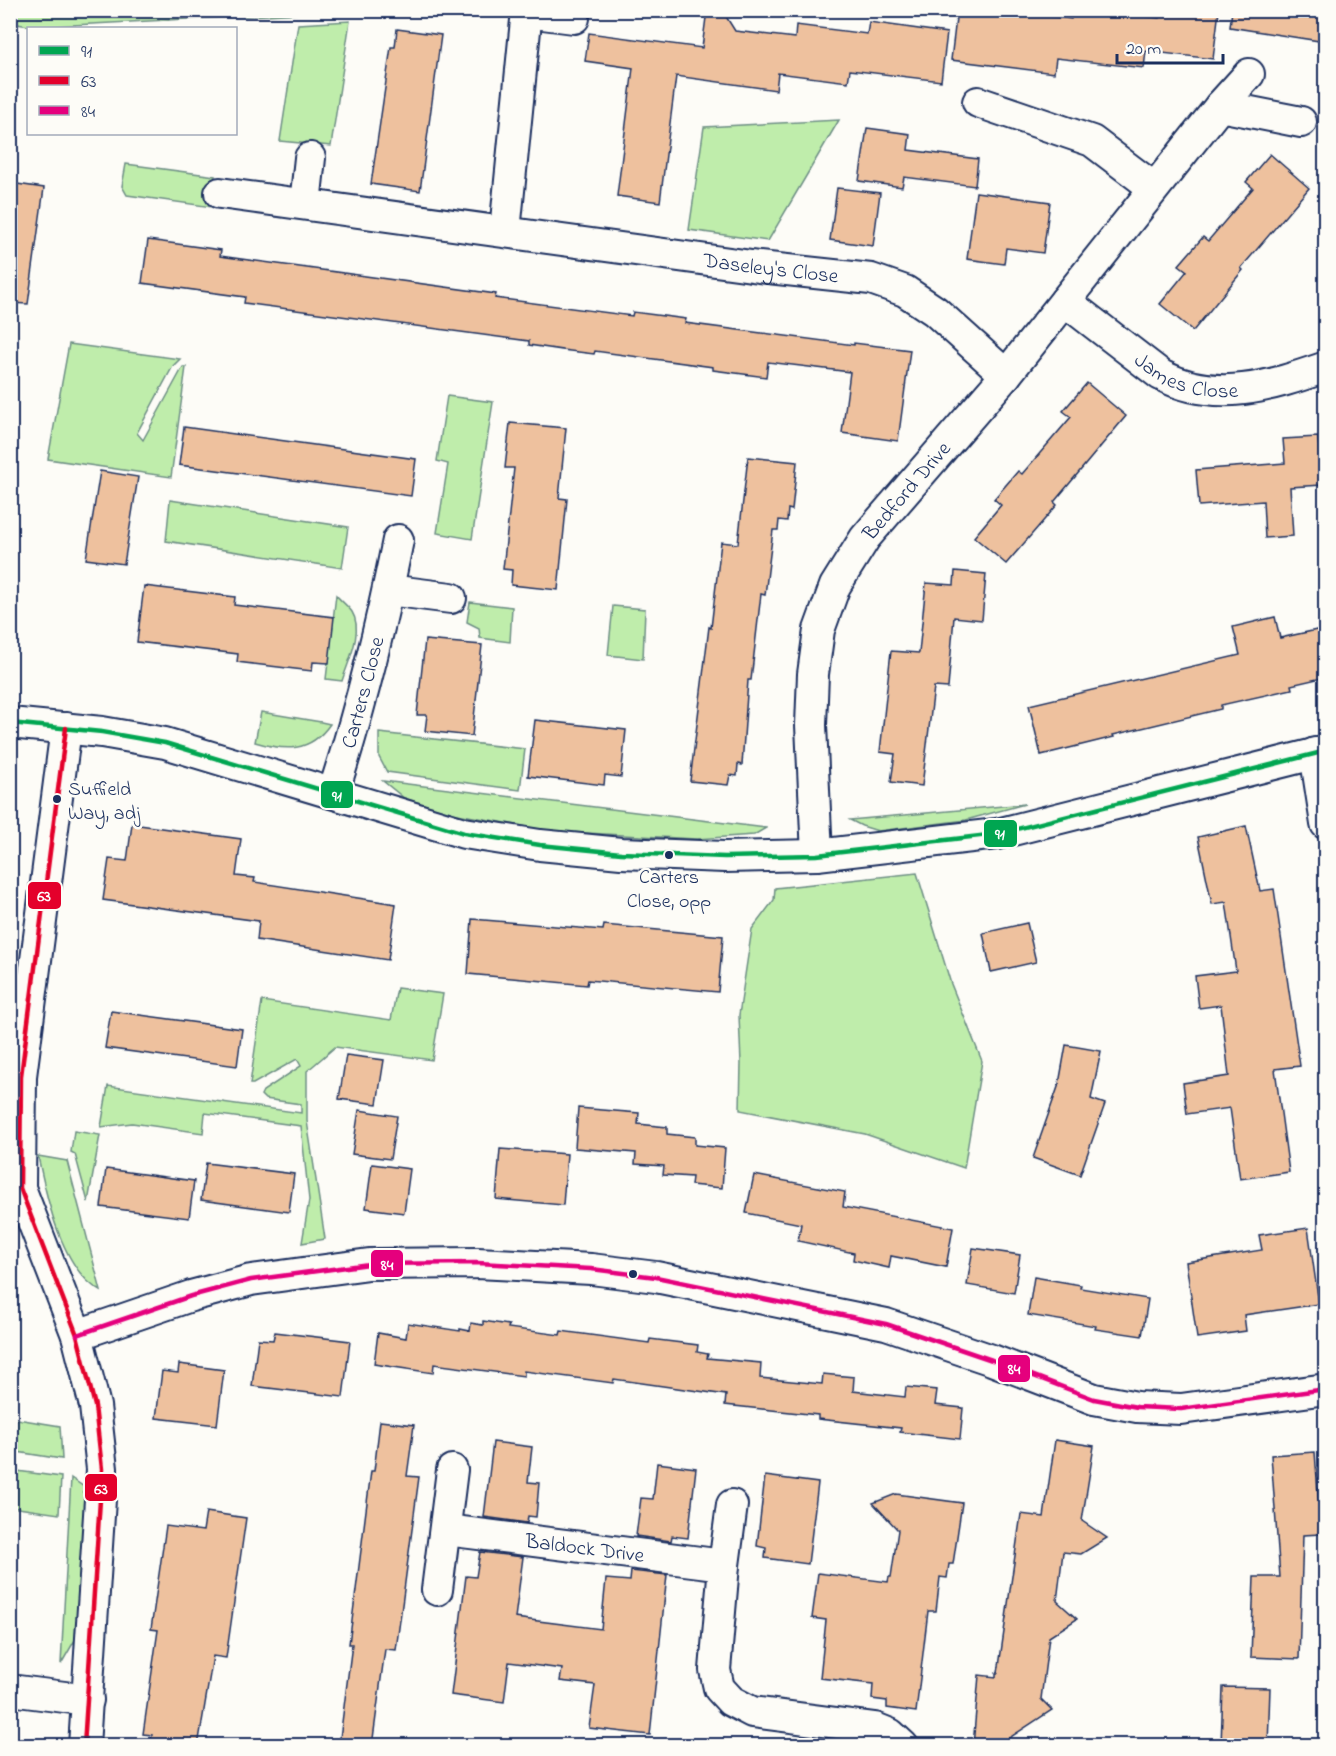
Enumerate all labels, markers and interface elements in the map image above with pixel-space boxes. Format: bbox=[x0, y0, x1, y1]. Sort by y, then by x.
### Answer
legend bbox=[27, 27, 237, 135]
scale bar bbox=[1117, 27, 1224, 65]
text: 20 m bbox=[1126, 37, 1161, 63]
text: 91 bbox=[81, 40, 92, 66]
text: 63 bbox=[81, 70, 96, 96]
text: 84 bbox=[81, 100, 96, 126]
street label: Daseley's Close bbox=[700, 246, 840, 292]
street label: James Close bbox=[1127, 346, 1240, 407]
street label: Bedford Drive bbox=[856, 435, 959, 548]
street label: Carters Close bbox=[335, 633, 393, 752]
place label: Suffield Way, adj bbox=[68, 776, 141, 829]
line badge: 91 bbox=[320, 780, 354, 809]
text: 91 bbox=[331, 785, 343, 809]
marker: Suffield Way, adj bbox=[51, 793, 63, 805]
line badge: 91 bbox=[983, 819, 1018, 848]
text: 91 bbox=[994, 823, 1006, 847]
marker: Carters Close, opp bbox=[663, 849, 675, 861]
place label: Carters Close, opp bbox=[627, 864, 711, 917]
line badge: 63 bbox=[27, 881, 62, 910]
text: 63 bbox=[36, 885, 51, 909]
line badge: 84 bbox=[370, 1249, 404, 1278]
text: 84 bbox=[380, 1254, 394, 1278]
unlabelled marker bbox=[627, 1268, 639, 1280]
line badge: 84 bbox=[997, 1354, 1031, 1383]
text: 84 bbox=[1007, 1358, 1021, 1382]
line badge: 63 bbox=[84, 1473, 118, 1502]
text: 63 bbox=[93, 1478, 108, 1502]
street label: Baldock Drive bbox=[523, 1527, 646, 1572]

